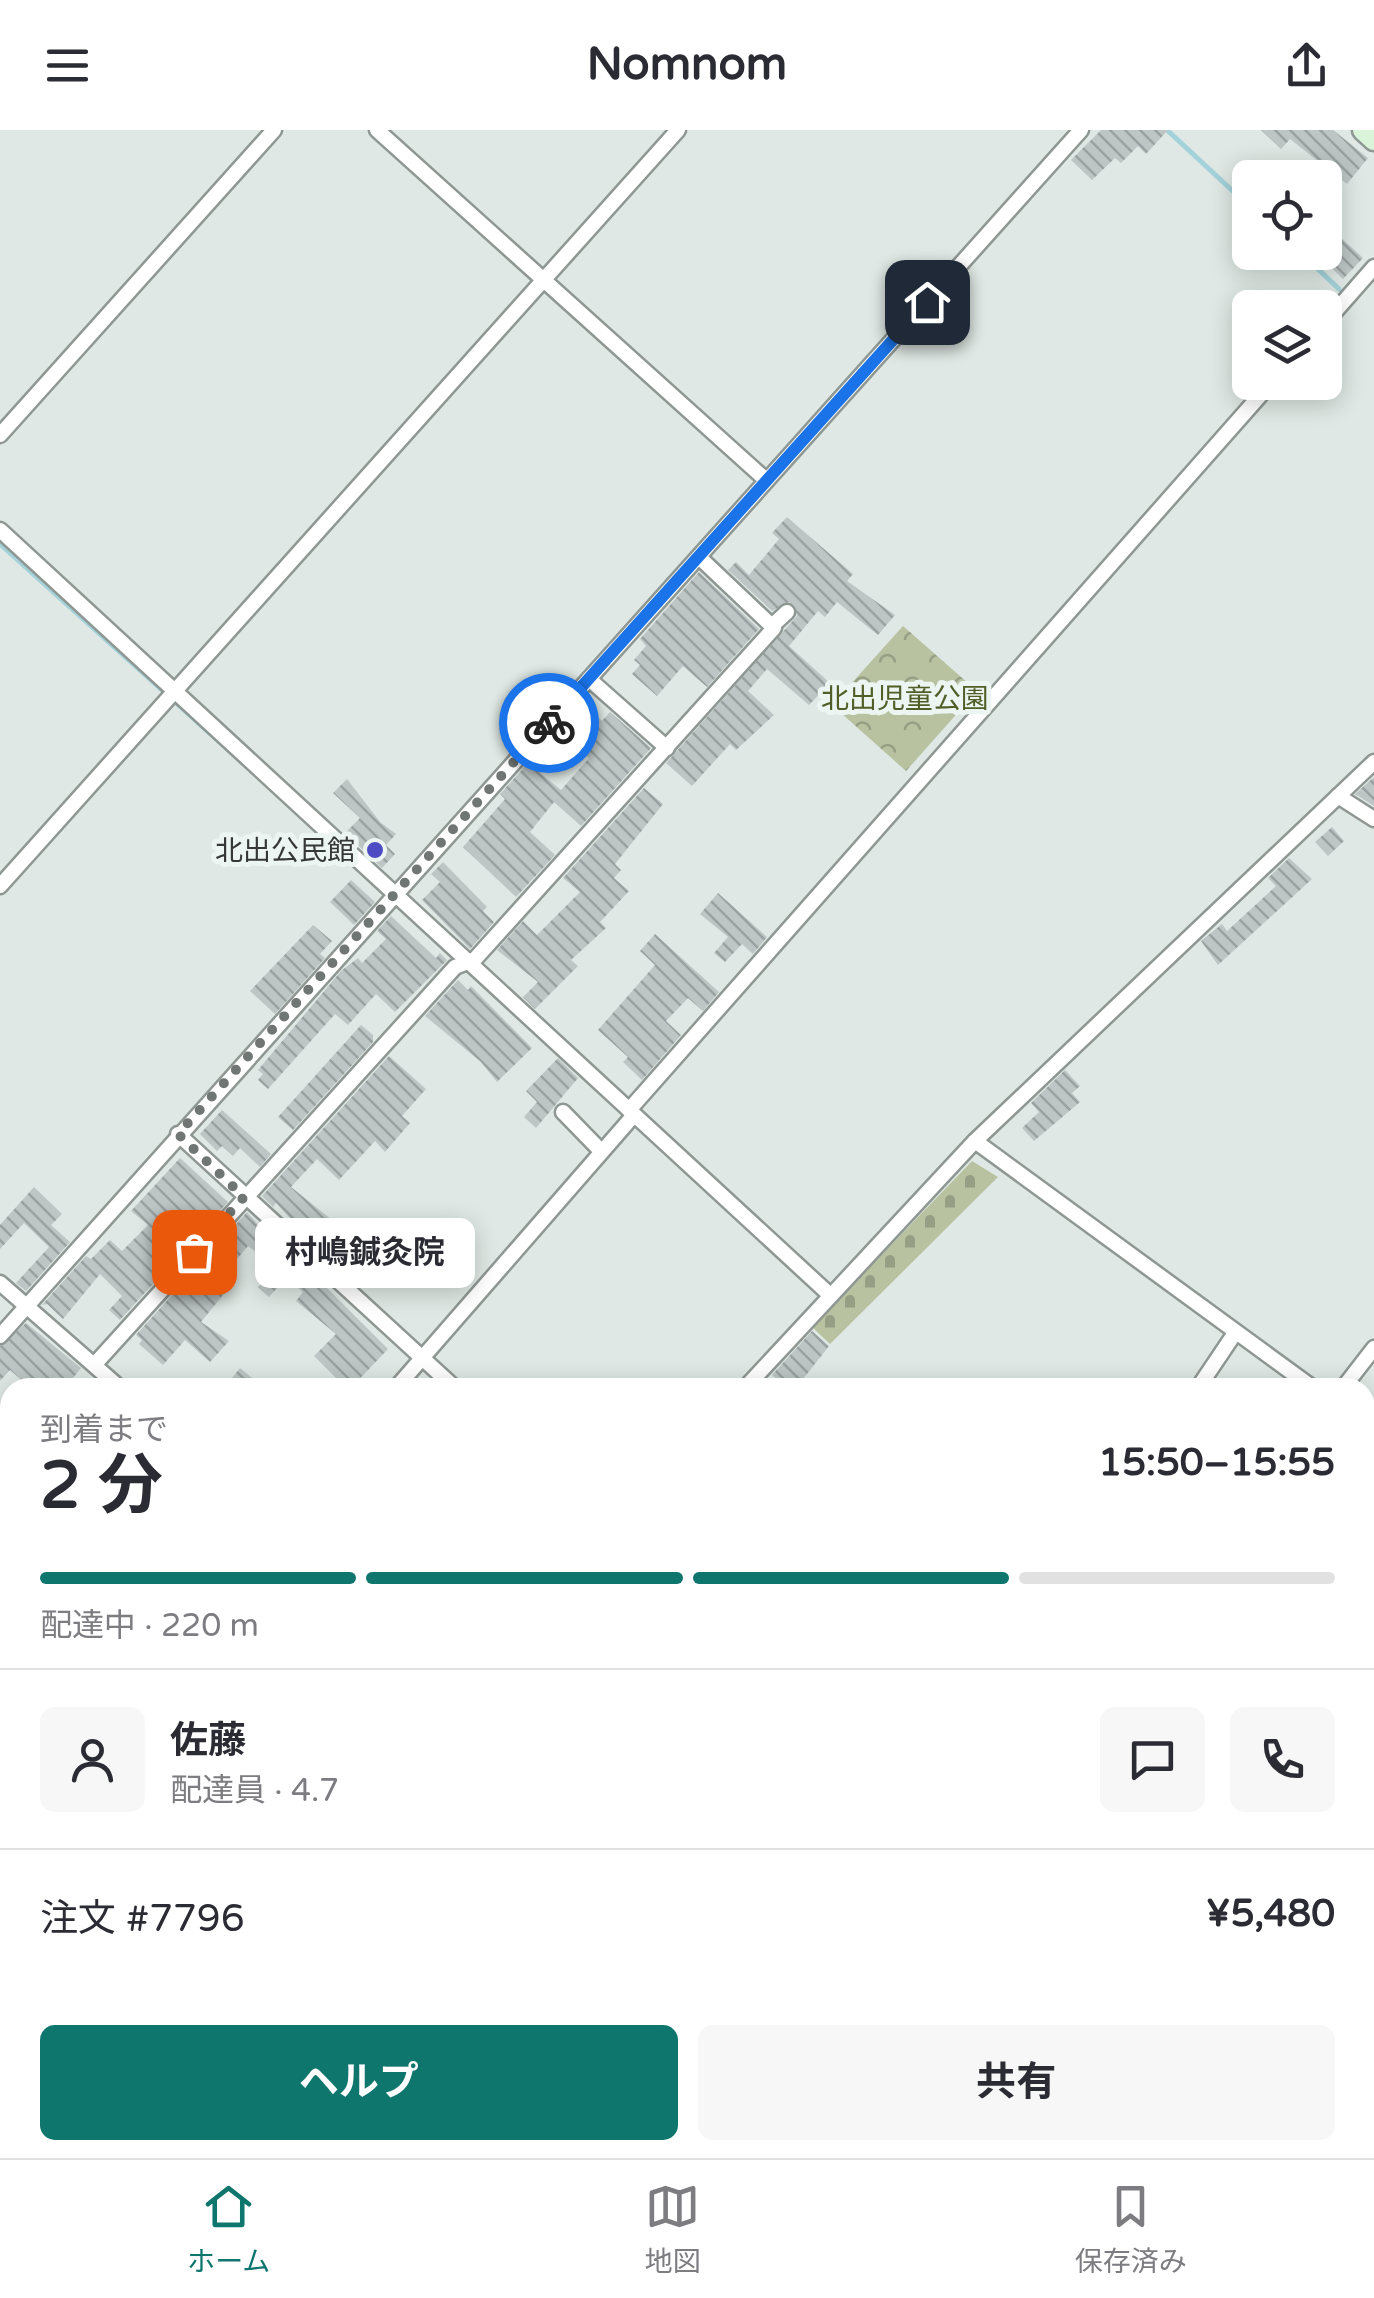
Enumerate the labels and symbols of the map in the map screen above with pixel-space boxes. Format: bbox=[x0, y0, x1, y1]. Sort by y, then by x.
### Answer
pin bbox=[885, 260, 970, 345]
courier bbox=[499, 673, 599, 773]
park label: 北出児童公園 bbox=[821, 682, 989, 716]
place label: 北出公民館 bbox=[215, 834, 355, 868]
marker: 北出公民館 bbox=[364, 839, 386, 861]
pin bbox=[152, 1210, 237, 1295]
callout: 村嶋鍼灸院 bbox=[254, 1217, 474, 1287]

